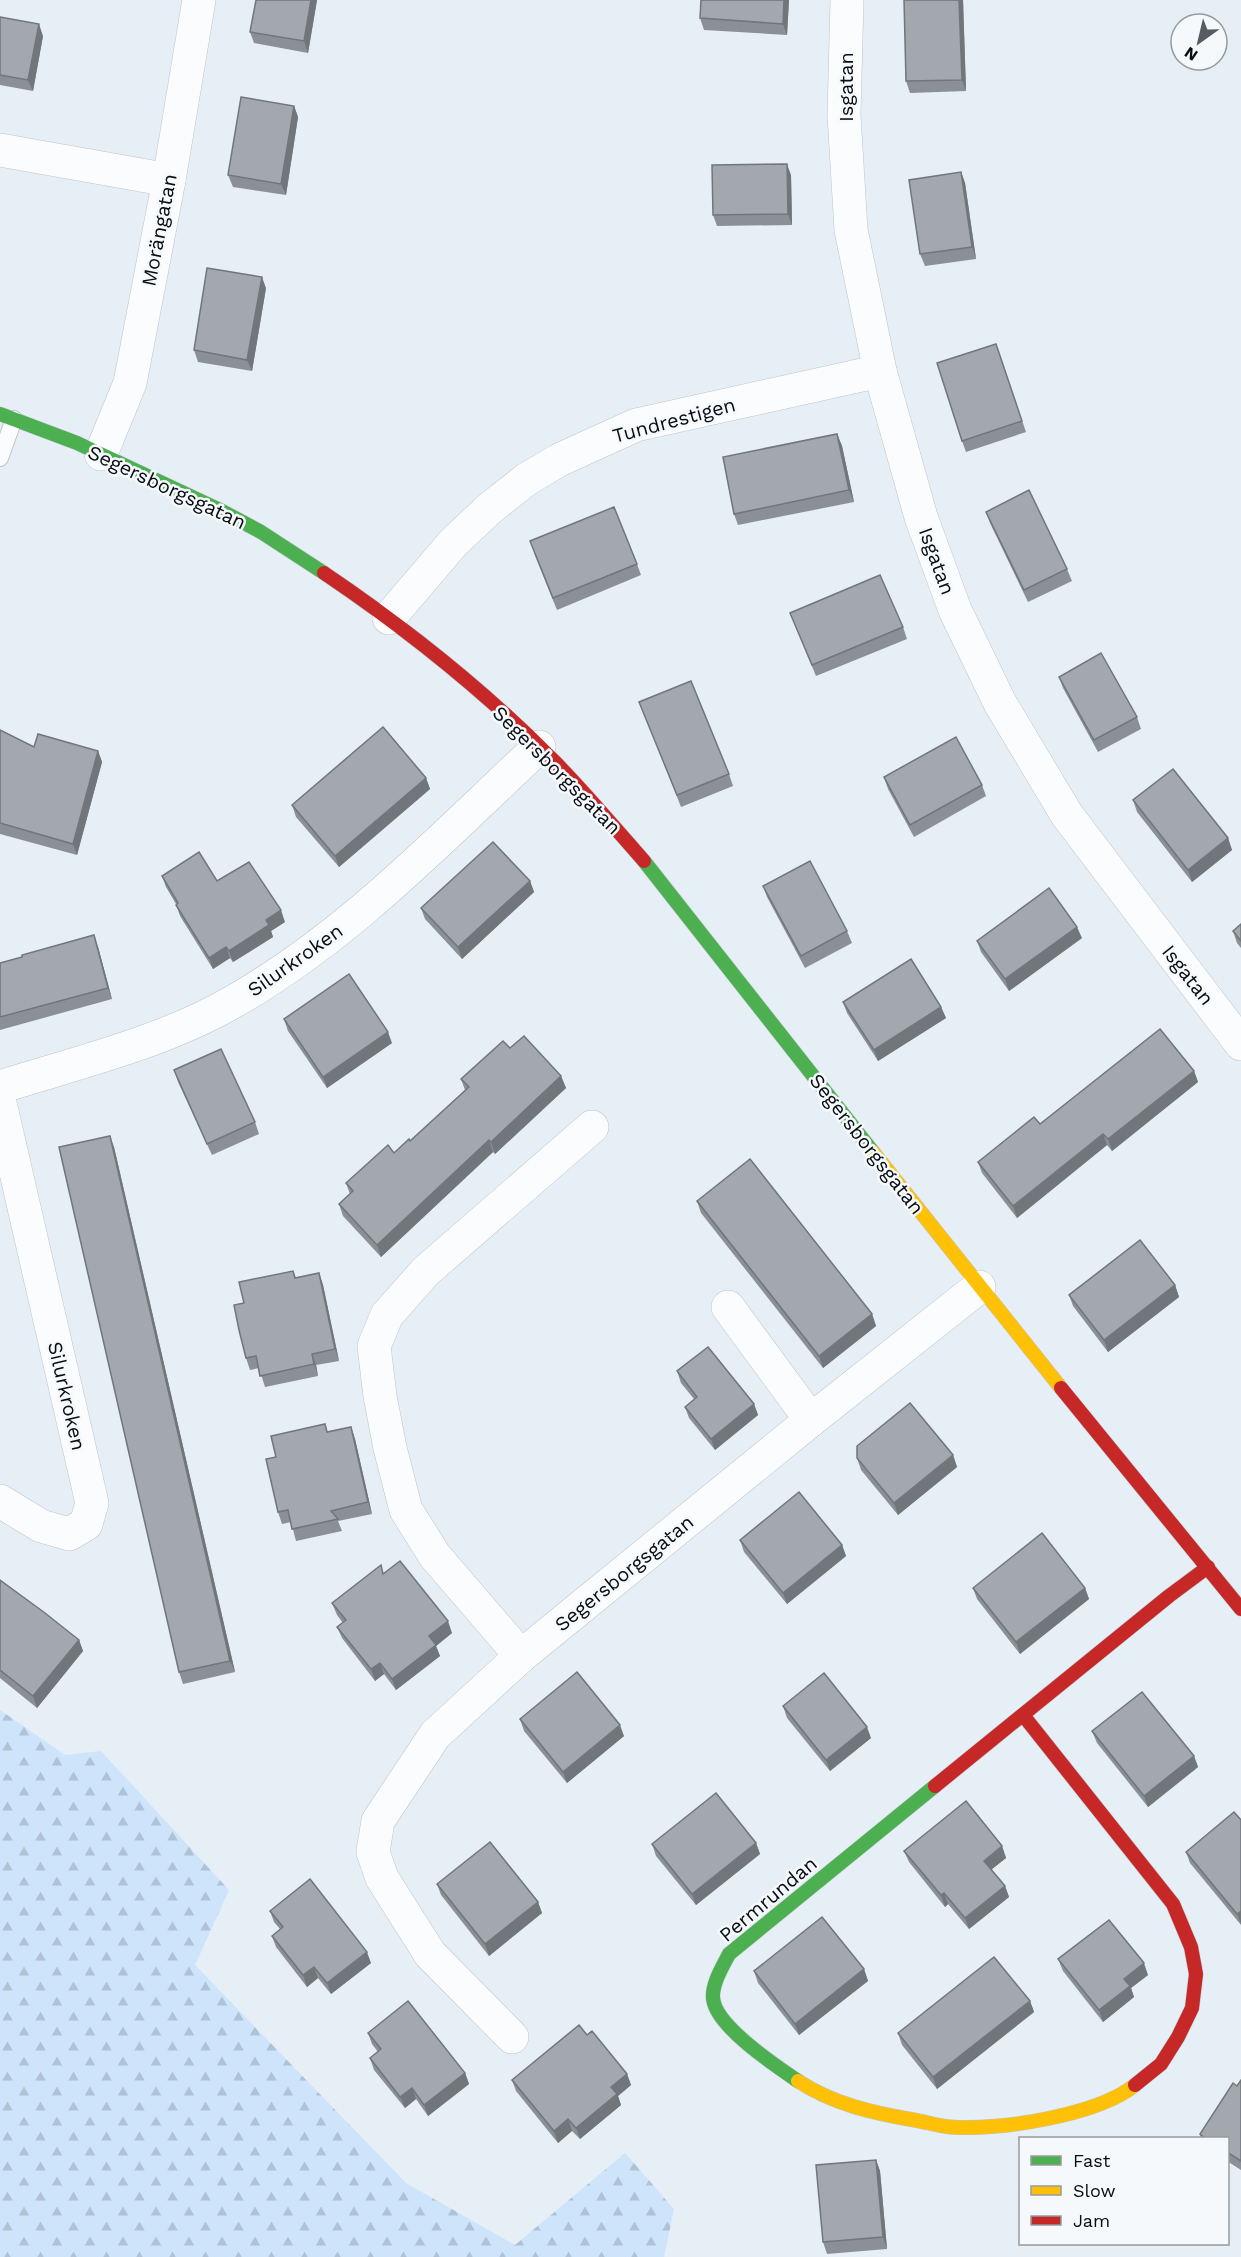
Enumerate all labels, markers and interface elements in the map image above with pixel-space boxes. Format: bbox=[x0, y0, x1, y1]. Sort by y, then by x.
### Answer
north arrow bbox=[1169, 12, 1229, 72]
text: N bbox=[1181, 43, 1201, 65]
street label: Isgatan bbox=[834, 52, 858, 122]
street label: Morängatan bbox=[136, 172, 182, 288]
street label: Tundrestigen bbox=[610, 392, 738, 448]
street label: Segersborgsgatan bbox=[84, 440, 250, 534]
street label: Isgatan bbox=[914, 524, 960, 598]
street label: Segersborgsgatan bbox=[488, 701, 626, 839]
street label: Silurkroken bbox=[243, 918, 347, 1002]
street label: Isgatan bbox=[1157, 940, 1219, 1010]
street label: Segersborgsgatan bbox=[805, 1069, 929, 1219]
street label: Silurkroken bbox=[43, 1339, 91, 1453]
street label: Segersborgsgatan bbox=[550, 1510, 698, 1636]
street label: Permrundan bbox=[714, 1851, 822, 1947]
legend bbox=[1019, 2137, 1229, 2245]
text: Fast bbox=[1073, 2150, 1111, 2171]
text: Slow bbox=[1073, 2180, 1116, 2201]
text: Jam bbox=[1073, 2210, 1110, 2231]

